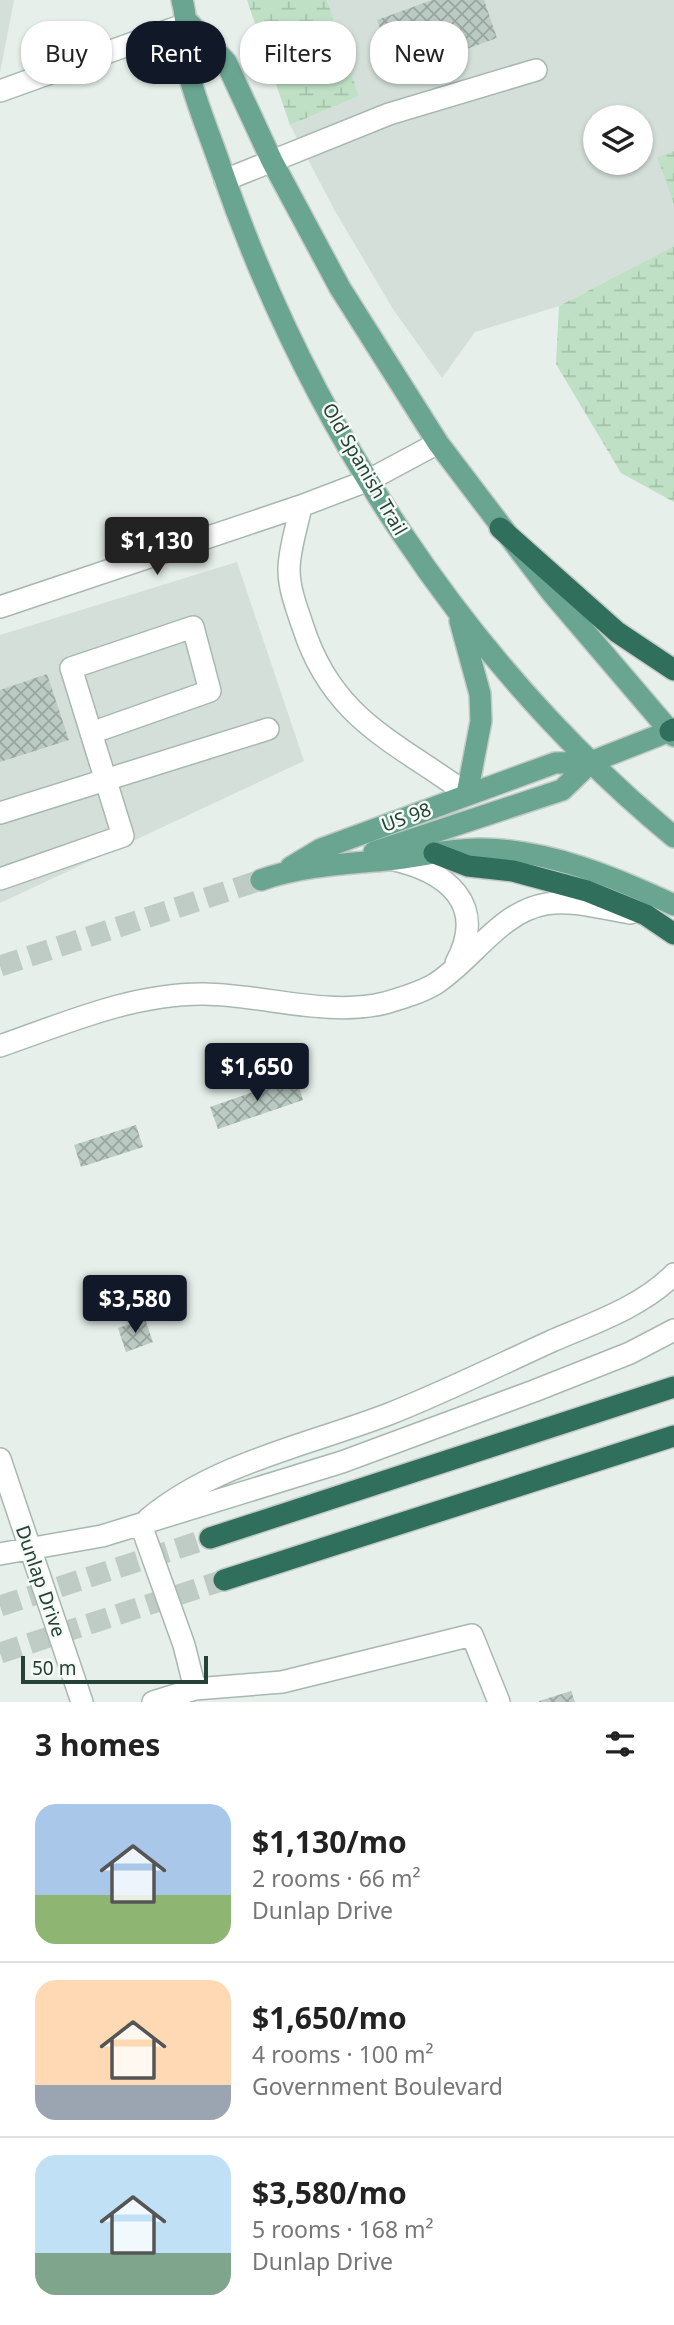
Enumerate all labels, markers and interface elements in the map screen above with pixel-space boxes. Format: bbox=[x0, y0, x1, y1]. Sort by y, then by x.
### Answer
chip: Buy bbox=[21, 21, 112, 84]
chip: Rent bbox=[126, 21, 226, 84]
chip: Filters bbox=[240, 21, 356, 84]
chip: New bbox=[370, 21, 468, 84]
map controls bbox=[583, 105, 653, 175]
button: layers bbox=[583, 105, 653, 175]
street label: Old Spanish Trail bbox=[316, 398, 414, 540]
pin: $1,130 bbox=[100, 518, 214, 577]
text: $1,130 bbox=[121, 524, 193, 556]
street label: US 98 bbox=[378, 796, 434, 838]
pin: $1,650 bbox=[200, 1044, 314, 1103]
text: $1,650 bbox=[221, 1050, 293, 1082]
pin: $3,580 bbox=[78, 1276, 192, 1335]
text: $3,580 bbox=[99, 1282, 171, 1314]
street label: Dunlap Drive bbox=[10, 1522, 72, 1640]
scale bar bbox=[21, 1653, 208, 1685]
text: 50 m bbox=[32, 1655, 76, 1681]
text: 3 homes bbox=[35, 1724, 160, 1765]
icon: filters bbox=[601, 1725, 639, 1763]
text: $1,130/mo bbox=[252, 1821, 407, 1862]
icon: home bbox=[91, 1832, 175, 1916]
text: 2 rooms · 66 m² bbox=[252, 1862, 421, 1894]
text: Dunlap Drive bbox=[252, 1894, 393, 1926]
text: $1,650/mo bbox=[252, 1997, 407, 2038]
icon: home bbox=[91, 2008, 175, 2092]
text: 4 rooms · 100 m² bbox=[252, 2038, 434, 2070]
text: Government Boulevard bbox=[252, 2070, 503, 2102]
text: $3,580/mo bbox=[252, 2172, 407, 2213]
icon: home bbox=[91, 2183, 175, 2267]
text: 5 rooms · 168 m² bbox=[252, 2213, 434, 2245]
text: Dunlap Drive bbox=[252, 2245, 393, 2277]

